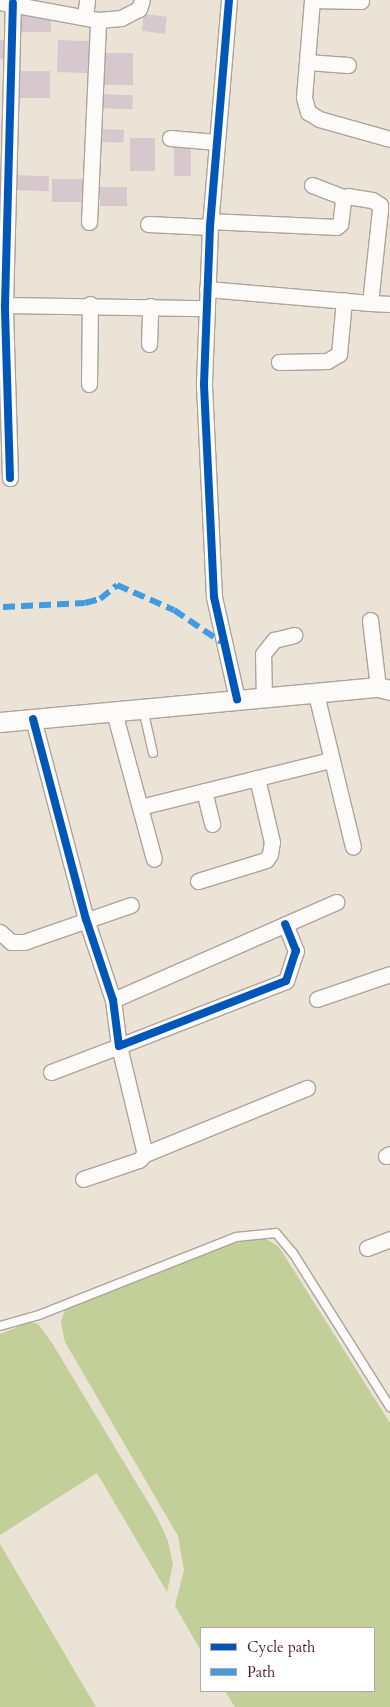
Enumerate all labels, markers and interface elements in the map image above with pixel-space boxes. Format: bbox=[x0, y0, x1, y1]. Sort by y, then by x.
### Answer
legend bbox=[200, 1627, 375, 1692]
text: Cycle path bbox=[247, 1637, 315, 1657]
text: Path bbox=[247, 1662, 275, 1682]

